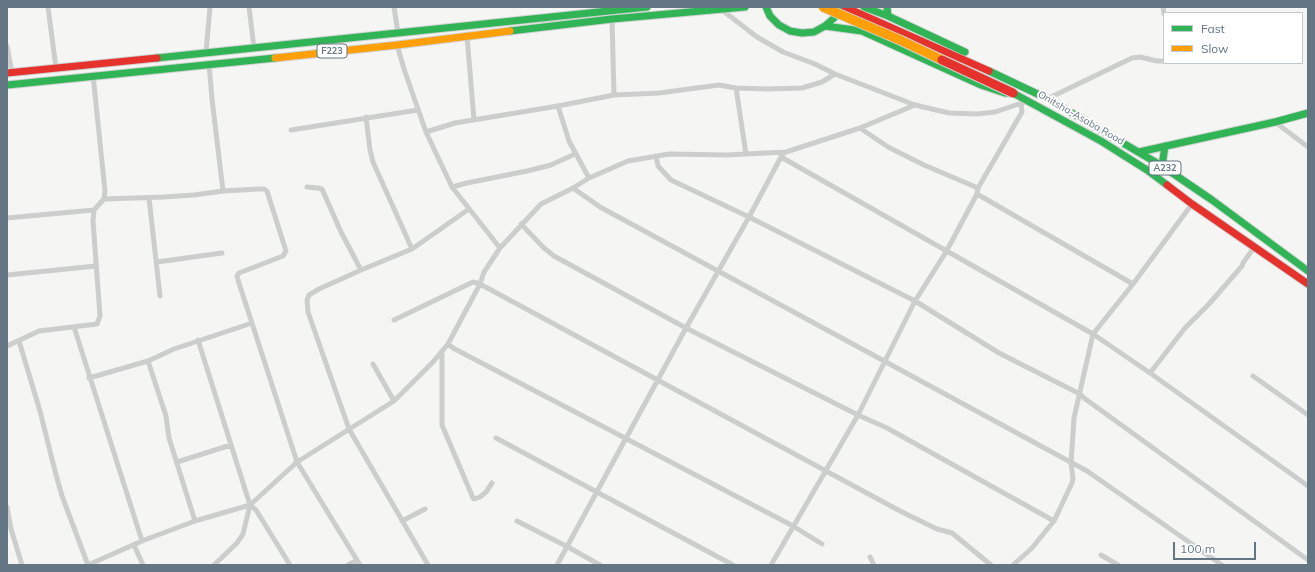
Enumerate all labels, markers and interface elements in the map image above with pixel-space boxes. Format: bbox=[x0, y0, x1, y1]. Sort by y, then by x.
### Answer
legend bbox=[1163, 12, 1303, 64]
text: Fast bbox=[1201, 21, 1225, 36]
text: Slow bbox=[1201, 41, 1229, 56]
road number: F223 bbox=[317, 44, 347, 58]
street label: Onitsha-Asaba Road bbox=[1036, 88, 1126, 148]
road number: A232 bbox=[1149, 161, 1181, 175]
scale bar bbox=[1175, 534, 1258, 560]
text: 100 m bbox=[1180, 541, 1215, 556]

